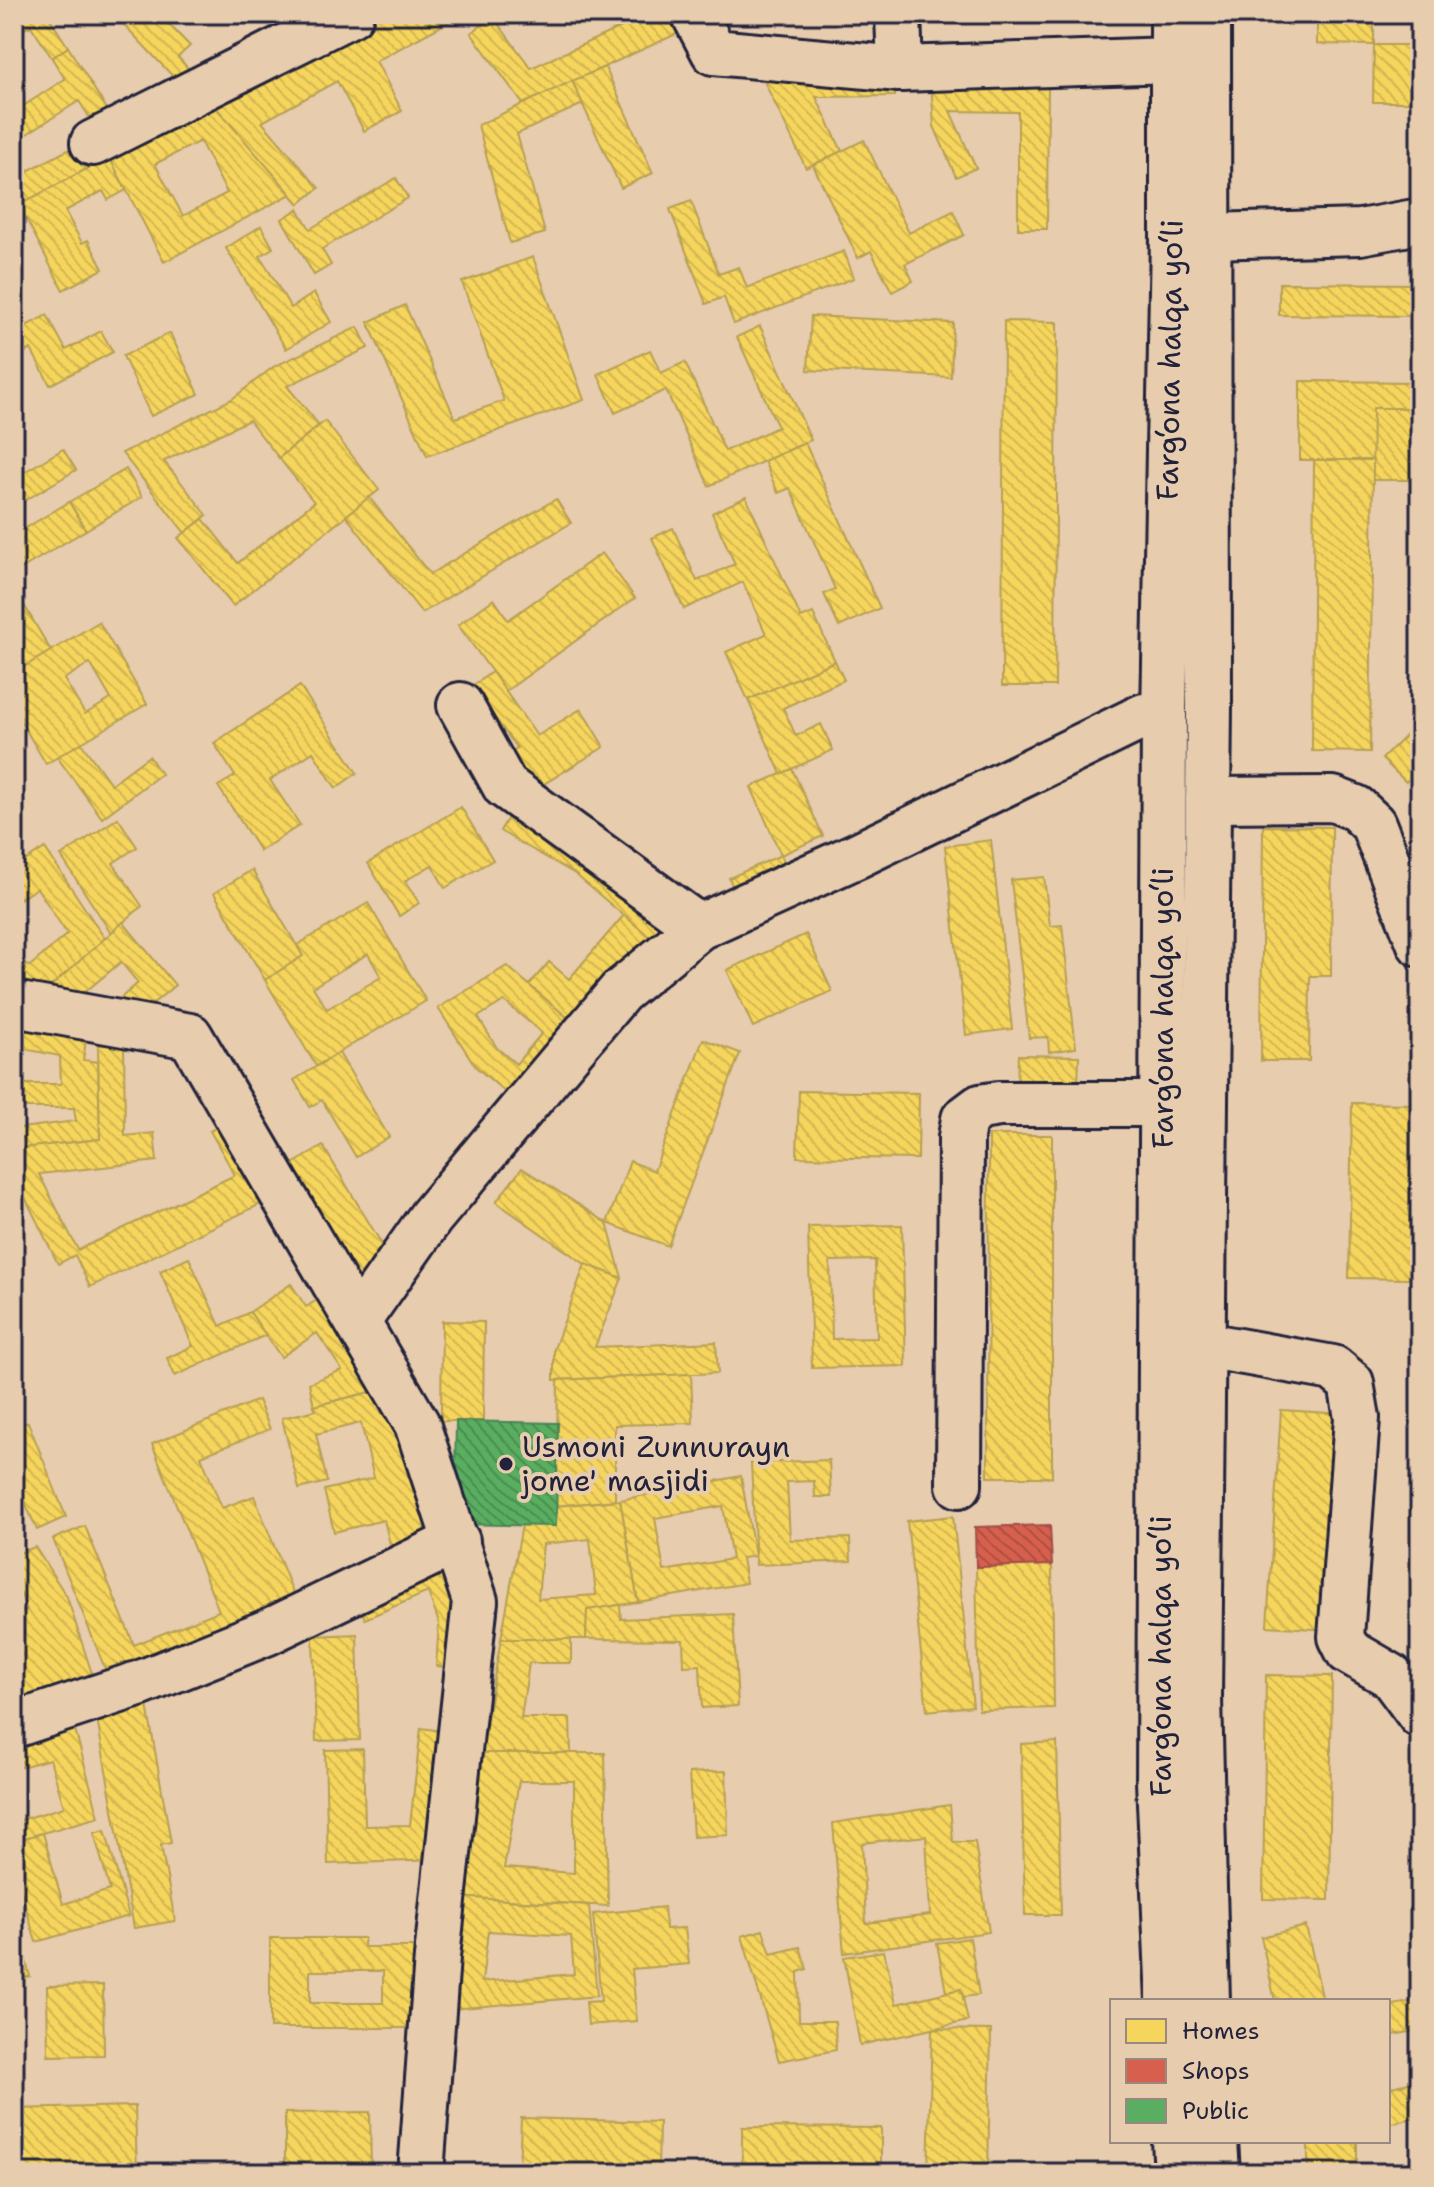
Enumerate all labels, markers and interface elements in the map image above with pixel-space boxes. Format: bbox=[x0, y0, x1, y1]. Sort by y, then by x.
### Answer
street label: Farg‘ona halqa yo‘li bbox=[1147, 219, 1192, 501]
street label: Farg‘ona halqa yo‘li bbox=[1142, 867, 1183, 1149]
place label: Usmoni Zunnurayn jome' masjidi bbox=[520, 1426, 790, 1501]
marker: Usmoni Zunnurayn jome' masjidi bbox=[497, 1455, 515, 1473]
street label: Farg‘ona halqa yo‘li bbox=[1140, 1515, 1181, 1797]
legend bbox=[1110, 1999, 1390, 2143]
text: Homes bbox=[1182, 2015, 1260, 2047]
text: Shops bbox=[1182, 2055, 1250, 2087]
text: Public bbox=[1182, 2095, 1249, 2127]

